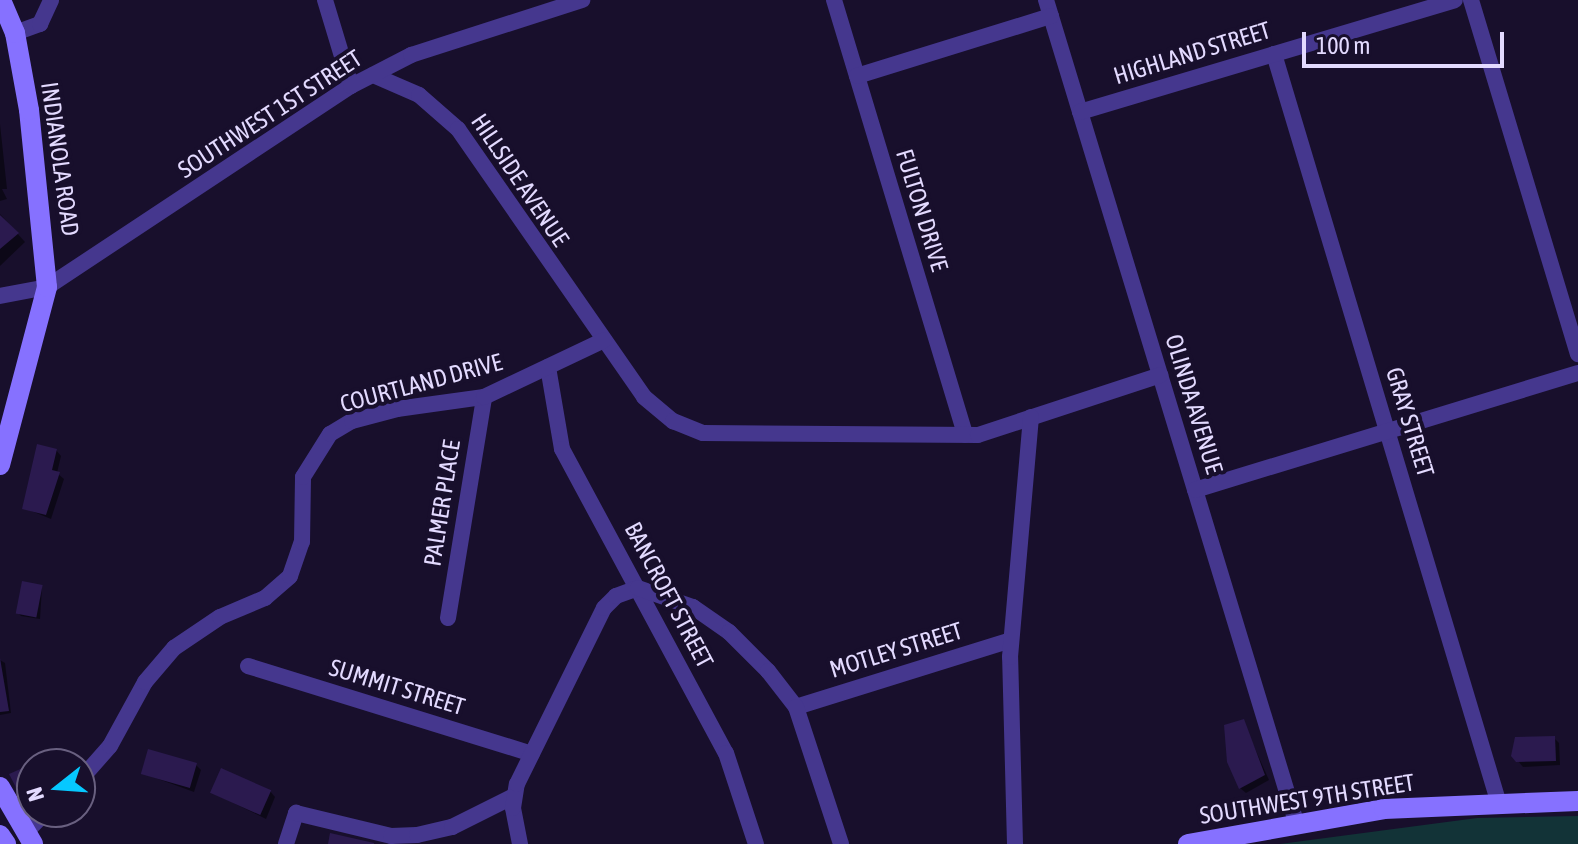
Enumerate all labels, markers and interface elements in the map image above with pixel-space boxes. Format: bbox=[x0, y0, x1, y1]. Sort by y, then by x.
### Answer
street label: HIGHLAND STREET bbox=[1110, 16, 1274, 90]
scale bar bbox=[1306, 16, 1508, 66]
text: 100 m bbox=[1316, 32, 1370, 59]
street label: SOUTHWEST 1ST STREET bbox=[173, 44, 367, 184]
street label: INDIANOLA ROAD bbox=[35, 80, 85, 238]
street label: HILLSIDE AVENUE bbox=[465, 108, 575, 252]
street label: FULTON DRIVE bbox=[890, 146, 954, 274]
street label: OLINDA AVENUE bbox=[1159, 331, 1229, 477]
street label: COURTLAND DRIVE bbox=[337, 348, 505, 418]
street label: GRAY STREET bbox=[1380, 364, 1440, 480]
street label: PALMER PLACE bbox=[418, 438, 466, 568]
street label: BANCROFT STREET bbox=[619, 517, 719, 673]
street label: MOTLEY STREET bbox=[826, 616, 966, 684]
street label: SUMMIT STREET bbox=[326, 653, 468, 721]
north arrow bbox=[16, 748, 96, 828]
street label: SOUTHWEST 9TH STREET bbox=[1198, 768, 1416, 830]
text: N bbox=[21, 784, 49, 804]

